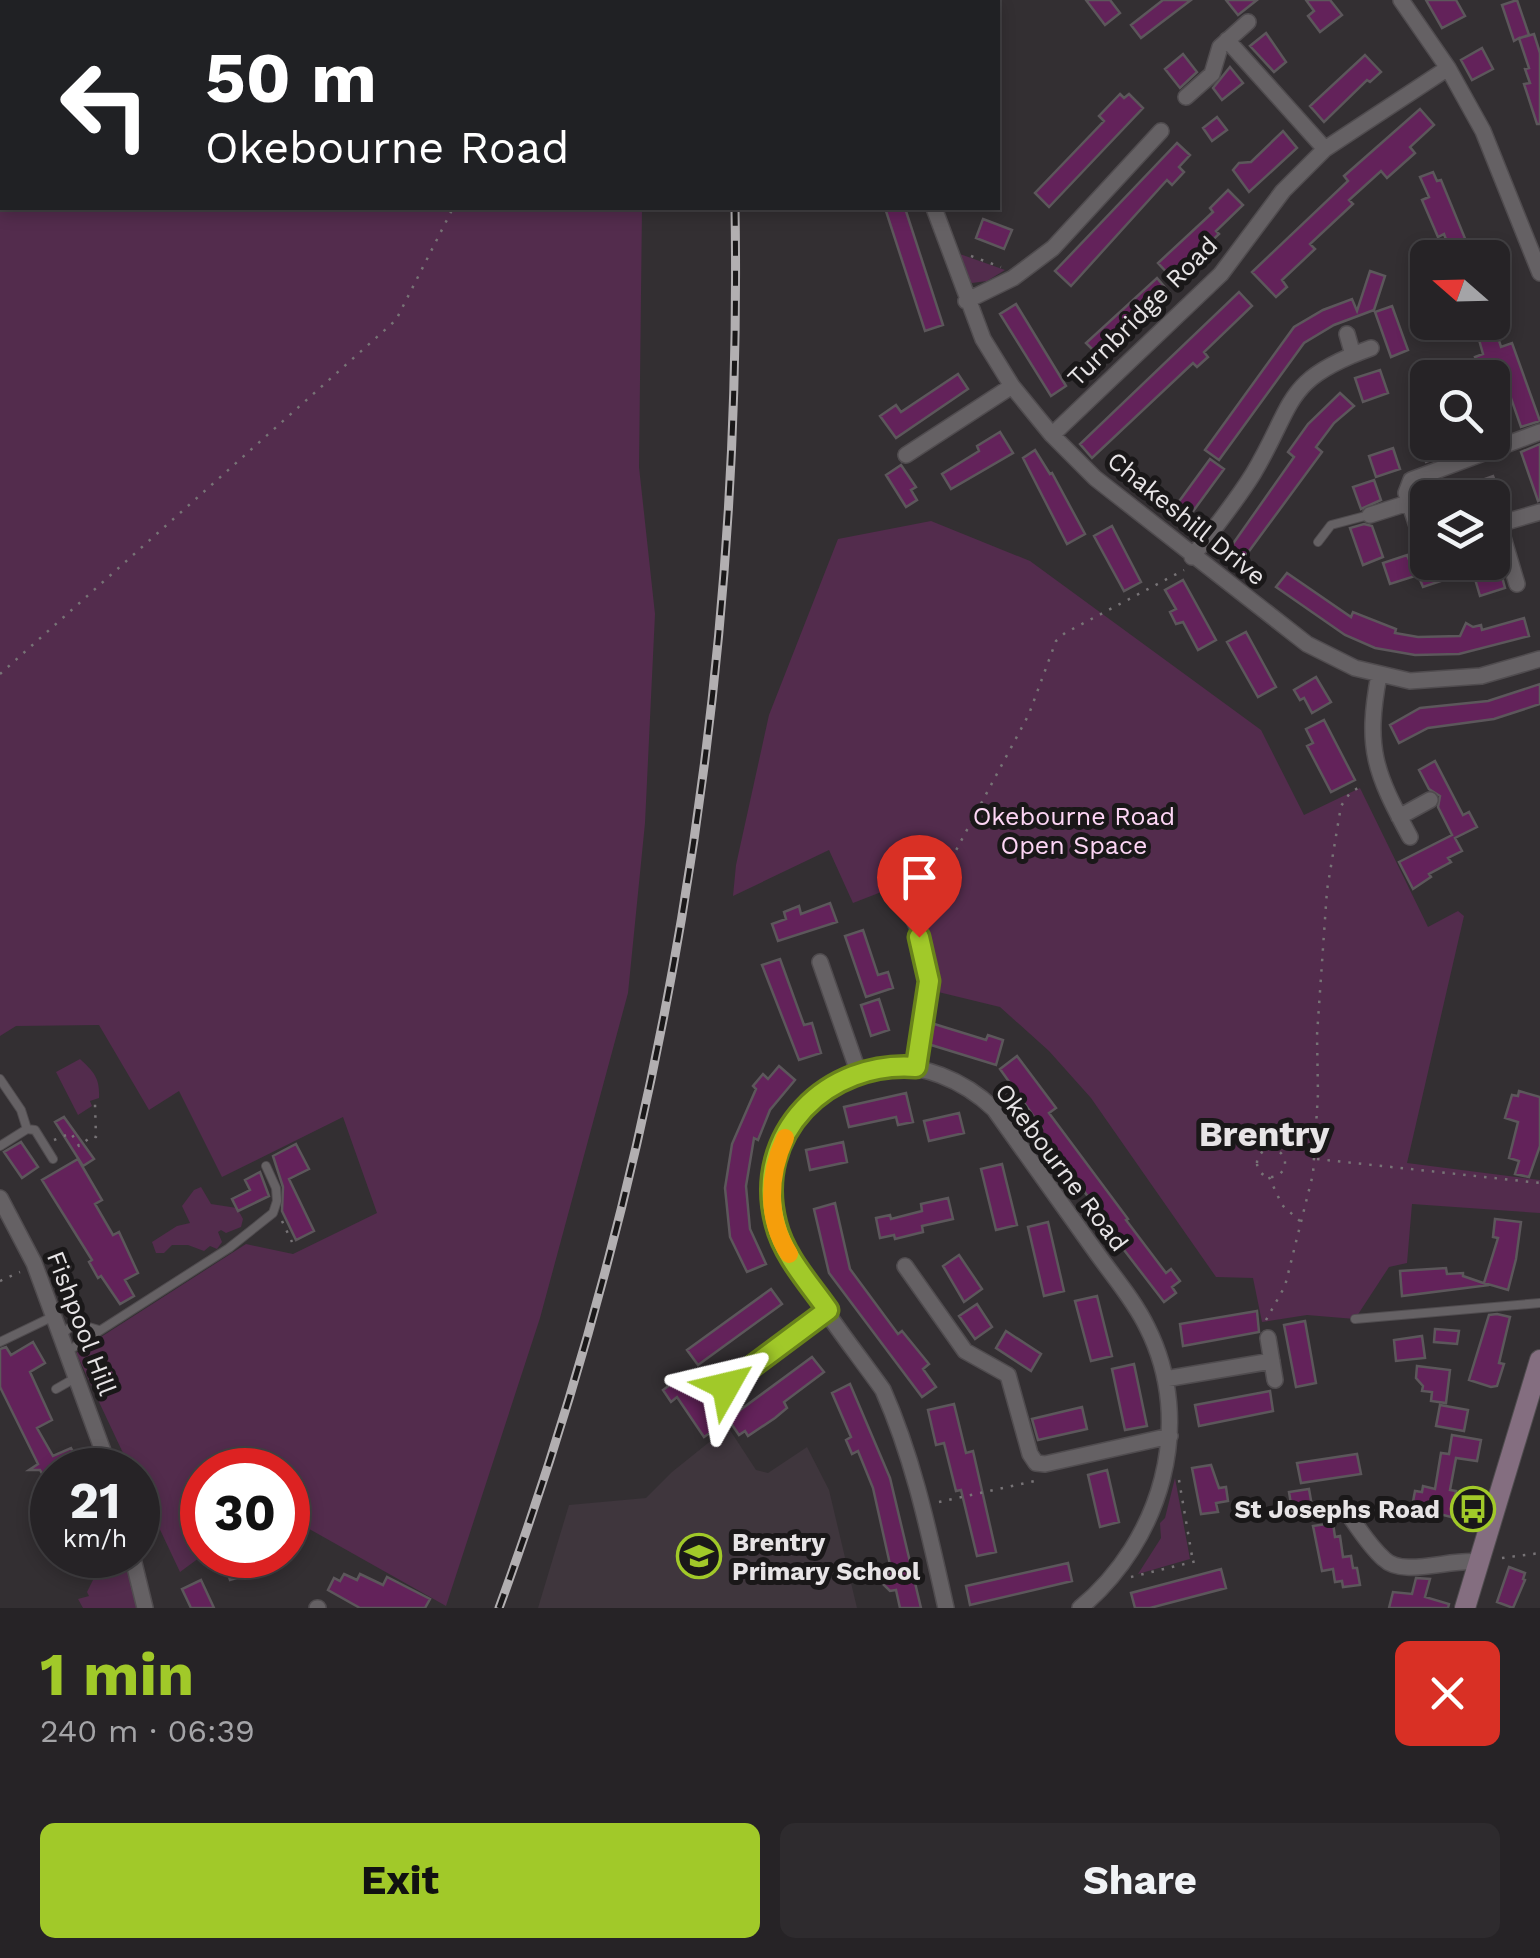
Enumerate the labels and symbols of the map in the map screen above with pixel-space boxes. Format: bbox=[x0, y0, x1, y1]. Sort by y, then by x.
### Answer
street label: Turnbridge Road bbox=[1061, 230, 1223, 392]
north arrow bbox=[1410, 240, 1510, 340]
street label: Chakeshill Drive bbox=[1102, 446, 1272, 591]
park label: Okebourne Road Open Space bbox=[973, 802, 1175, 860]
pin bbox=[877, 835, 962, 938]
street label: Okebourne Road bbox=[989, 1078, 1134, 1257]
district label: Brentry bbox=[1199, 1113, 1330, 1155]
street label: Fishpool Hill bbox=[41, 1247, 122, 1400]
position arrow bbox=[674, 1334, 778, 1438]
speed limit sign: 30 bbox=[180, 1448, 310, 1578]
bus stop icon: St Josephs Road bbox=[1450, 1486, 1496, 1532]
place label: St Josephs Road bbox=[1234, 1495, 1440, 1524]
place label: Brentry Primary School bbox=[732, 1528, 921, 1586]
school or university icon: Brentry Primary School bbox=[676, 1533, 722, 1579]

